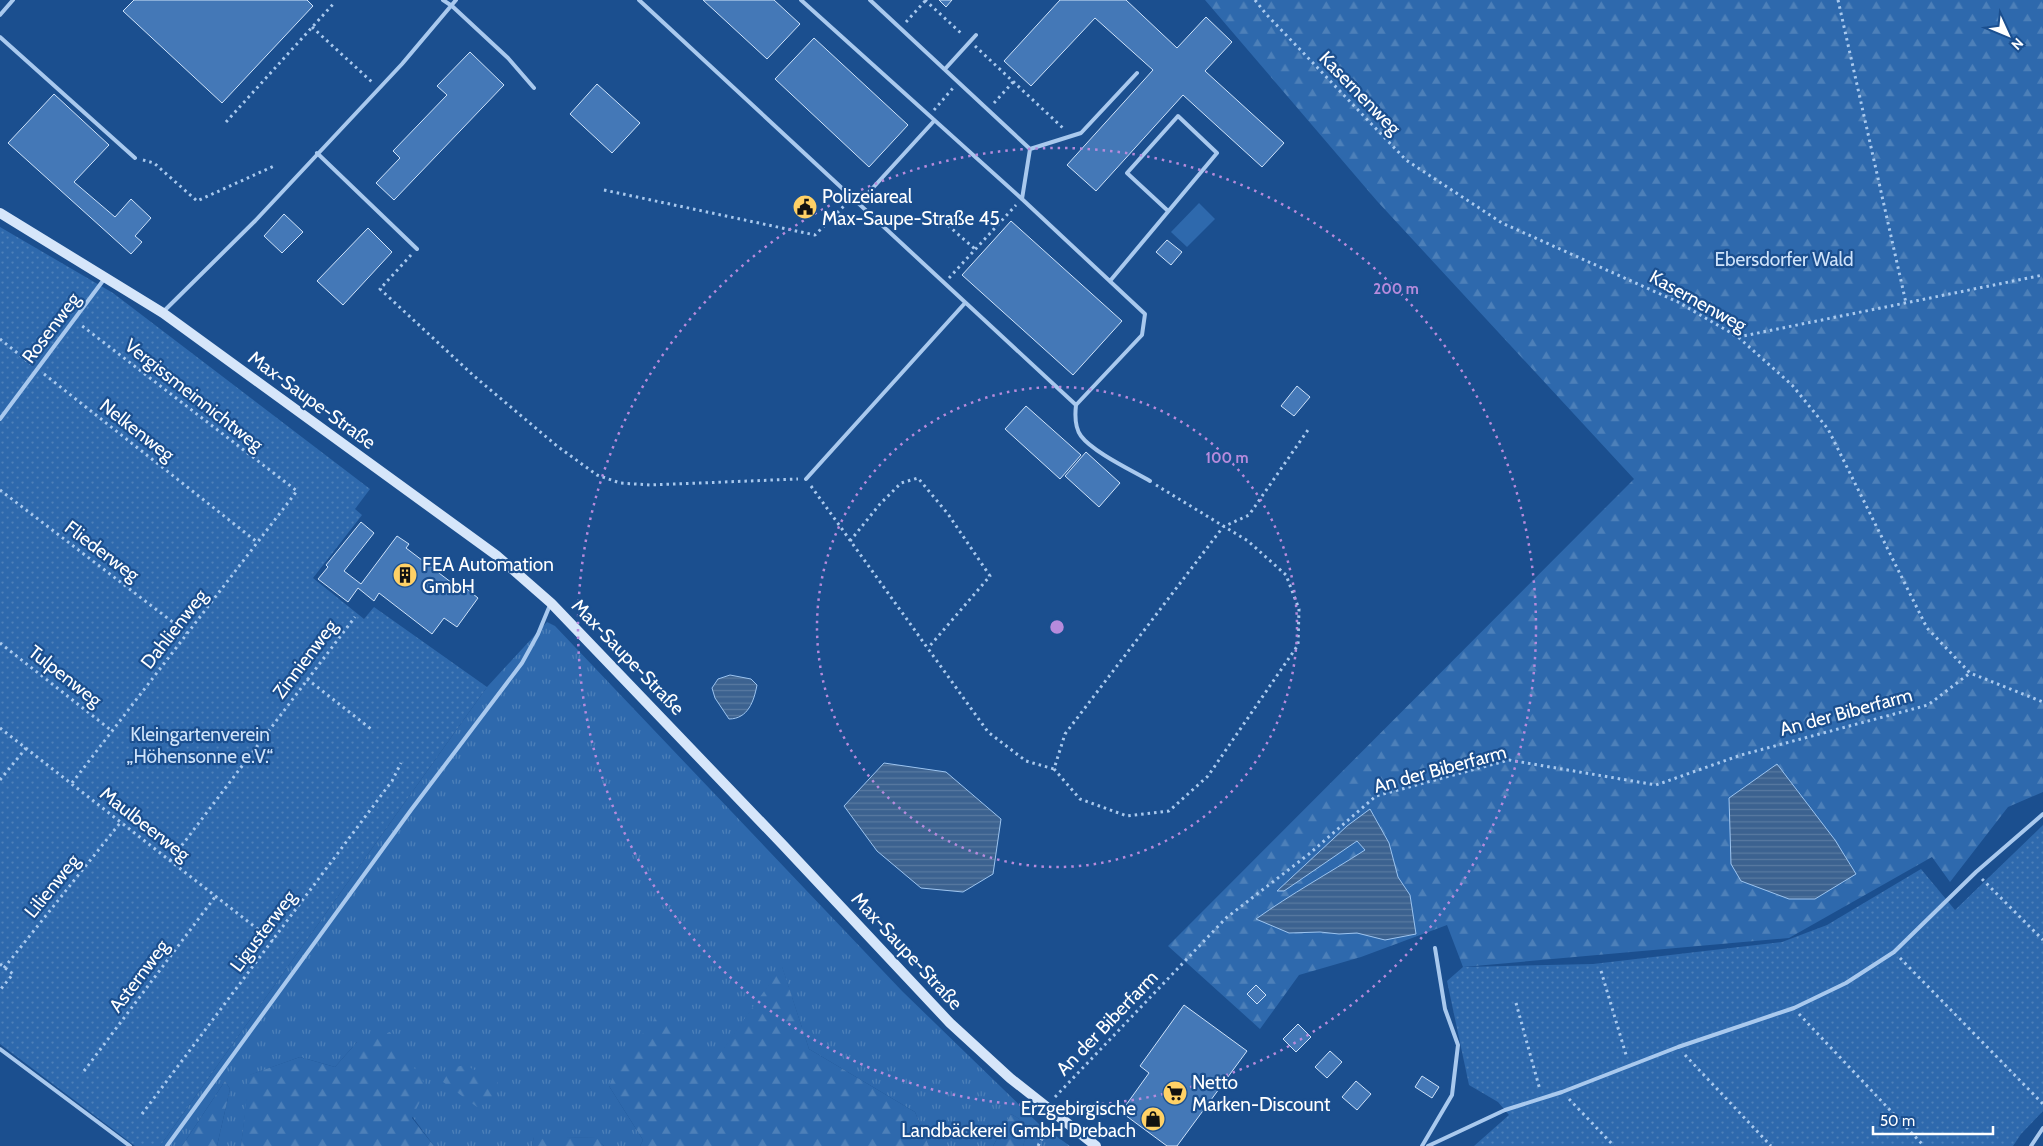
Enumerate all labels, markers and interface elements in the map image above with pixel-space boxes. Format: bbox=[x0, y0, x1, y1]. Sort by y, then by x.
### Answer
north arrow bbox=[1983, 10, 2033, 60]
text: N bbox=[2007, 34, 2027, 54]
street label: Kasernenweg bbox=[1315, 46, 1406, 140]
place label: Polizeiareal Max-Saupe-Straße 45 bbox=[822, 185, 1000, 230]
public building icon: Polizeiareal Max-Saupe-Straße 45 bbox=[792, 194, 818, 220]
park label: Ebersdorfer Wald bbox=[1714, 248, 1854, 271]
street label: Kasernenweg bbox=[1646, 265, 1751, 337]
text: 200 m bbox=[1373, 280, 1419, 298]
street label: Rosenweg bbox=[17, 288, 85, 368]
street label: Vergissmeinnichtweg bbox=[120, 334, 268, 457]
street label: Max-Saupe-Straße bbox=[244, 346, 381, 454]
street label: Nelkenweg bbox=[95, 394, 179, 467]
text: 100 m bbox=[1205, 449, 1249, 467]
street label: Fliederweg bbox=[60, 516, 144, 587]
place label: FEA Automation GmbH bbox=[422, 553, 554, 598]
building icon: FEA Automation GmbH bbox=[392, 562, 418, 588]
street label: Dahlienweg bbox=[136, 584, 213, 673]
street label: Max-Saupe-Straße bbox=[567, 594, 689, 720]
street label: Zinnienweg bbox=[268, 615, 342, 703]
centre of rings bbox=[1048, 618, 1066, 636]
street label: Tulpenweg bbox=[24, 640, 107, 712]
street label: An der Biberfarm bbox=[1777, 683, 1915, 741]
park label: Kleingartenverein „Höhensonne e.V.“ bbox=[127, 723, 273, 768]
street label: An der Biberfarm bbox=[1371, 740, 1509, 798]
street label: Maulbeerweg bbox=[95, 782, 195, 867]
street label: Lilienweg bbox=[19, 849, 85, 922]
street label: Ligusterweg bbox=[225, 885, 301, 976]
street label: Max-Saupe-Straße bbox=[847, 888, 967, 1015]
street label: Asternweg bbox=[104, 935, 174, 1017]
street label: An der Biberfarm bbox=[1051, 966, 1163, 1080]
place label: Netto Marken-Discount bbox=[1192, 1071, 1331, 1116]
supermarket icon: Netto Marken-Discount bbox=[1162, 1080, 1188, 1106]
place label: Erzgebirgische Landbäckerei GmbH Drebach bbox=[901, 1097, 1136, 1142]
scale bar bbox=[1873, 1104, 1993, 1136]
shop icon: Erzgebirgische Landbäckerei GmbH Drebach bbox=[1140, 1106, 1166, 1132]
text: 50 m bbox=[1880, 1112, 1915, 1130]

